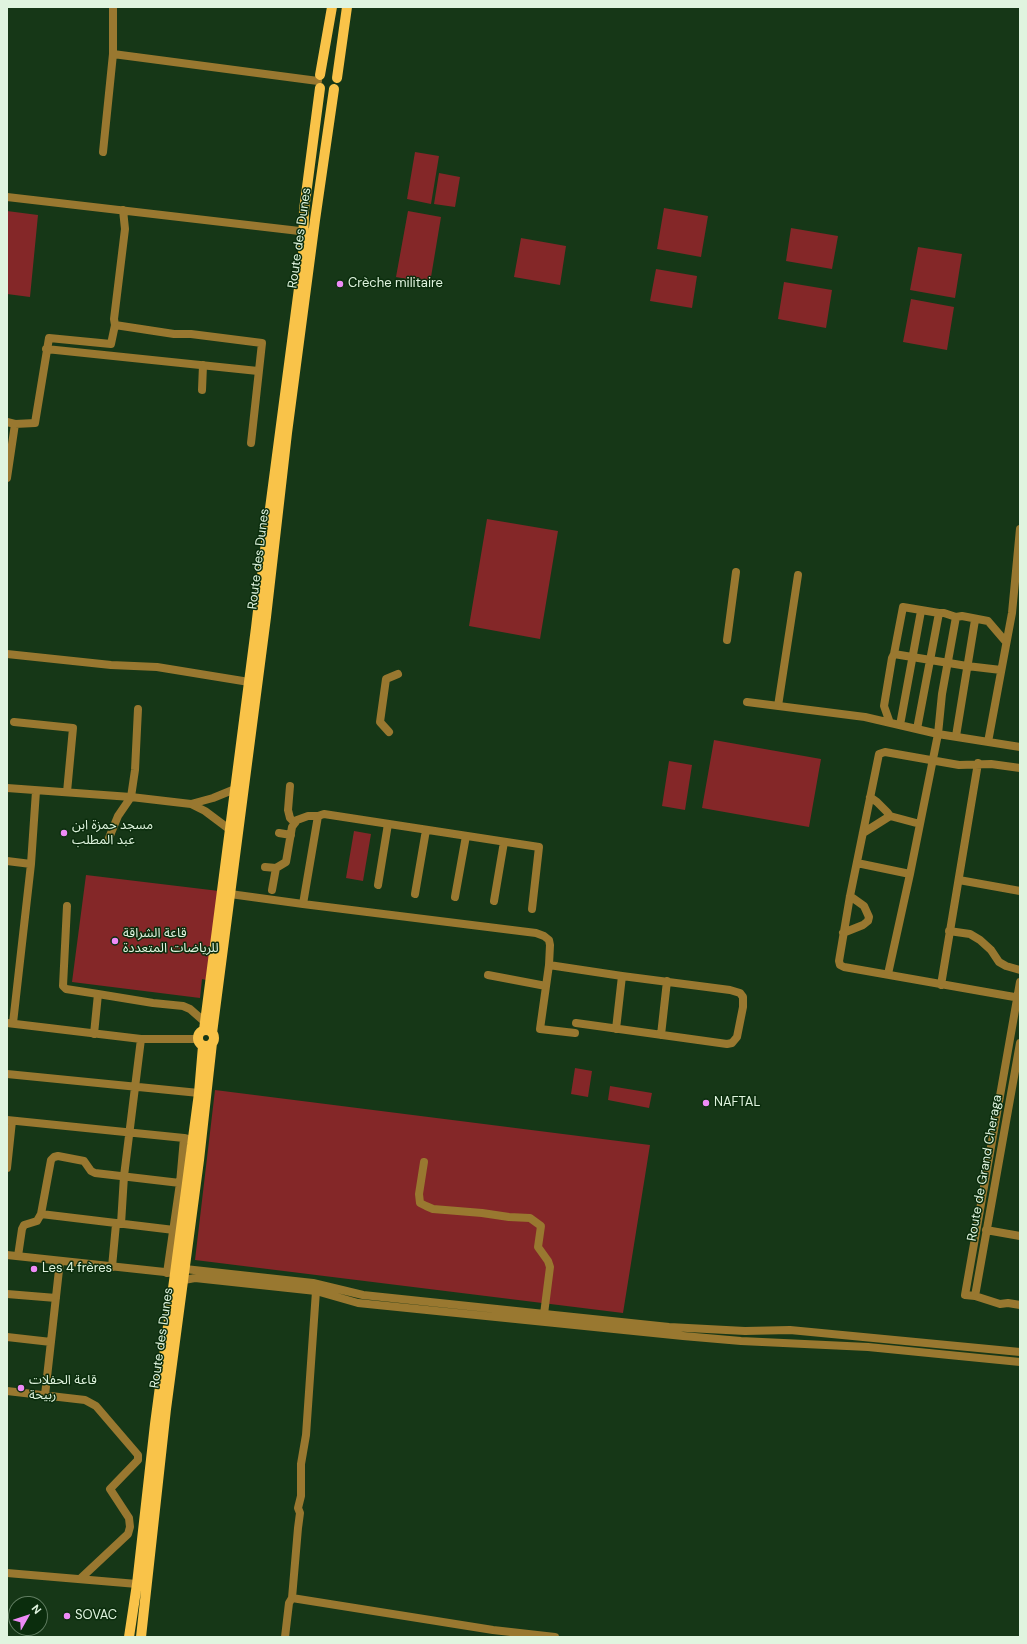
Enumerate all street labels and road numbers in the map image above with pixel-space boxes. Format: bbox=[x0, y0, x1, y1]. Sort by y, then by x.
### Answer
street label: Route des Dunes bbox=[285, 187, 315, 289]
street label: Route des Dunes bbox=[245, 508, 273, 610]
street label: Route de Grand Cheraga bbox=[964, 1094, 1006, 1242]
street label: Route des Dunes bbox=[147, 1287, 177, 1389]

